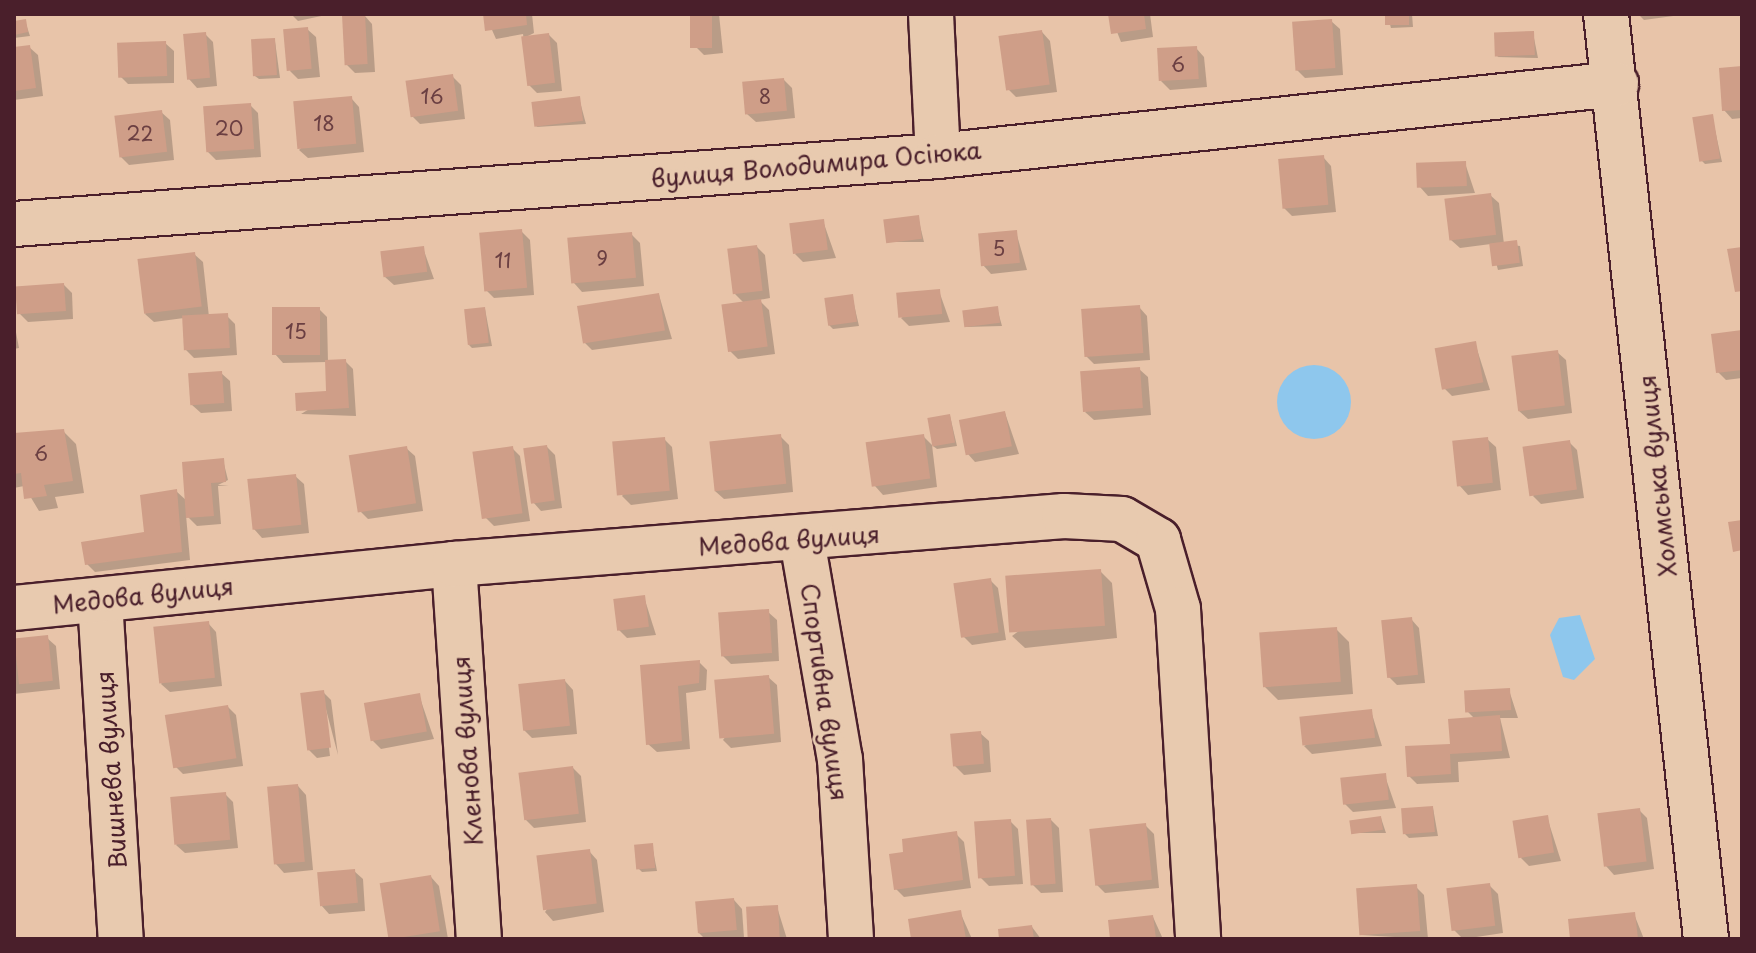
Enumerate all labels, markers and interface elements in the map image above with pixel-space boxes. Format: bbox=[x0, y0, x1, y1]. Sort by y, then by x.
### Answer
house number: 6 bbox=[1171, 52, 1185, 76]
house number: 16 bbox=[421, 84, 443, 108]
house number: 8 bbox=[759, 84, 771, 108]
house number: 18 bbox=[313, 111, 335, 135]
house number: 20 bbox=[215, 116, 243, 140]
house number: 22 bbox=[127, 121, 153, 145]
street label: вулиця Володимира Осіюка bbox=[649, 135, 983, 193]
house number: 5 bbox=[993, 236, 1005, 260]
house number: 9 bbox=[596, 246, 608, 270]
house number: 11 bbox=[495, 248, 511, 272]
house number: 15 bbox=[285, 319, 307, 343]
street label: Холмська вулиця bbox=[1632, 373, 1682, 579]
house number: 6 bbox=[34, 441, 48, 465]
street label: Медова вулиця bbox=[697, 519, 881, 561]
street label: Медова вулиця bbox=[51, 571, 235, 619]
street label: Спортивна вулиця bbox=[795, 581, 855, 803]
street label: Кленова вулиця bbox=[446, 655, 488, 847]
street label: Вишнева вулиця bbox=[90, 669, 132, 871]

